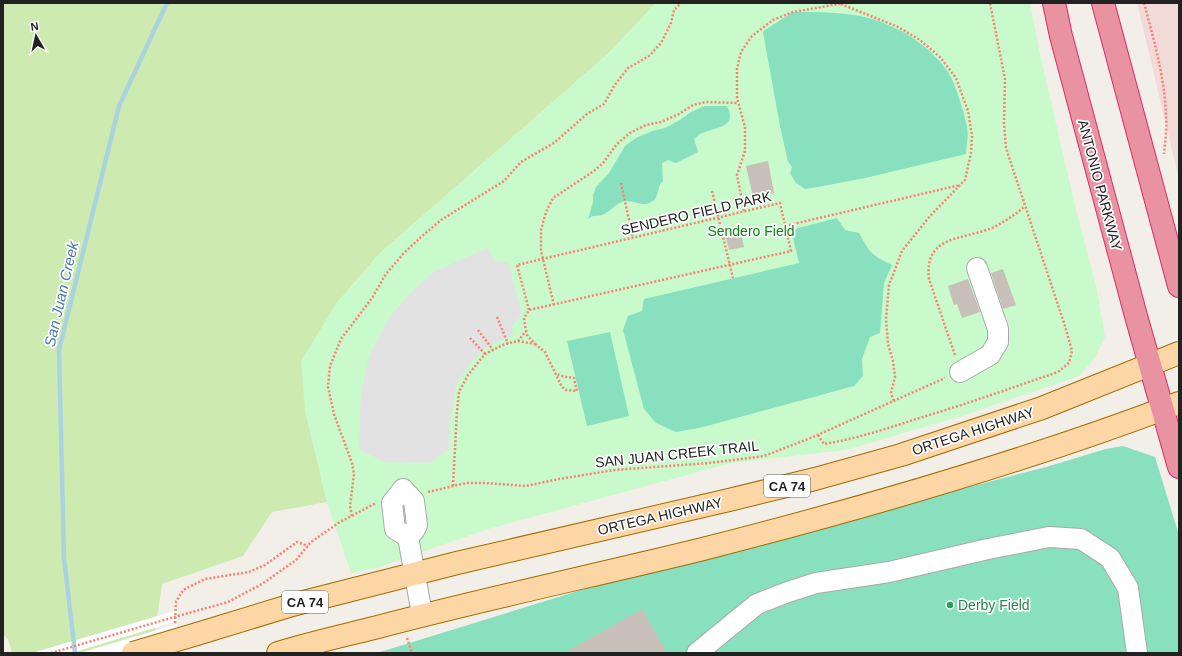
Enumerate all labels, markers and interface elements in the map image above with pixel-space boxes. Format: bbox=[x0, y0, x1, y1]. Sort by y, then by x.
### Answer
north arrow bbox=[16, 16, 56, 56]
text: N bbox=[30, 20, 39, 33]
street label: ANTONIO PARKWAY bbox=[1075, 118, 1125, 253]
street label: SENDERO FIELD PARK bbox=[619, 188, 773, 238]
park label: Sendero Field bbox=[707, 223, 795, 239]
water label: San Juan Creek bbox=[41, 238, 82, 348]
street label: ORTEGA HIGHWAY bbox=[910, 404, 1037, 458]
street label: SAN JUAN CREEK TRAIL bbox=[594, 437, 760, 471]
road number: CA 74 bbox=[764, 475, 810, 497]
street label: ORTEGA HIGHWAY bbox=[596, 494, 724, 538]
road number: CA 74 bbox=[282, 591, 328, 613]
place label: Derby Field bbox=[958, 597, 1030, 613]
marker: Derby Field bbox=[945, 600, 955, 610]

